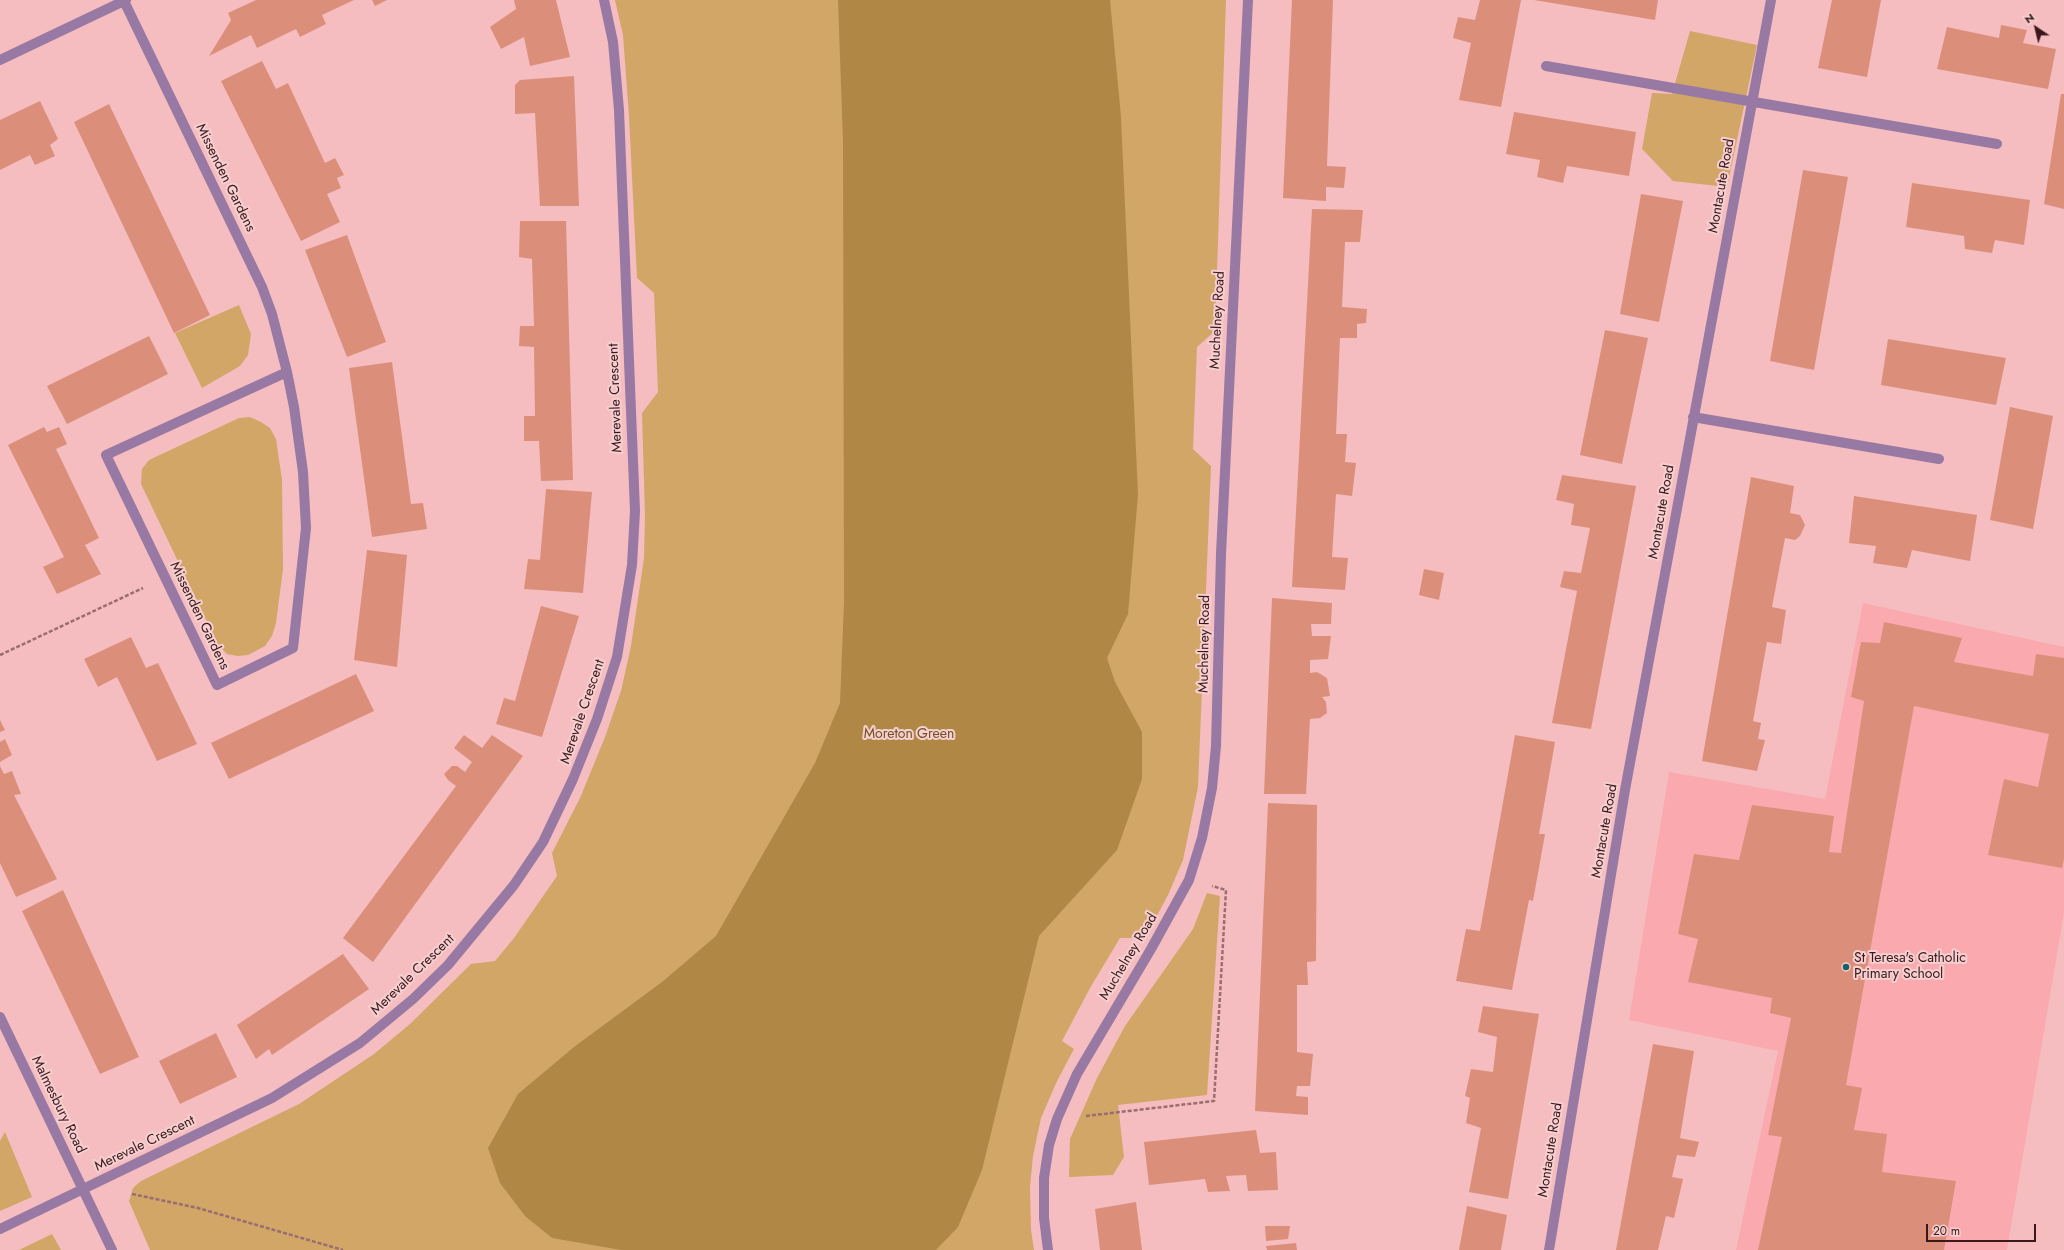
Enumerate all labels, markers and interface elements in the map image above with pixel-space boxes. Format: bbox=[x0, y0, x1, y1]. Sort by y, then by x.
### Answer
north arrow bbox=[2016, 8, 2056, 48]
text: N bbox=[2021, 9, 2037, 27]
street label: Missenden Gardens bbox=[192, 121, 258, 235]
street label: Montacute Road bbox=[1705, 138, 1739, 234]
street label: Muchelney Road bbox=[1207, 271, 1229, 369]
street label: Merevale Crescent bbox=[606, 343, 626, 453]
street label: Montacute Road bbox=[1645, 464, 1679, 560]
street label: Missenden Gardens bbox=[166, 559, 232, 673]
street label: Muchelney Road bbox=[1196, 595, 1214, 693]
street label: Merevale Crescent bbox=[557, 658, 609, 766]
park label: Moreton Green bbox=[864, 727, 954, 743]
street label: Montacute Road bbox=[1588, 783, 1622, 879]
street label: Muchelney Road bbox=[1097, 911, 1161, 1003]
street label: Merevale Crescent bbox=[368, 931, 458, 1019]
place label: St Teresa's Catholic Primary School bbox=[1854, 951, 1966, 984]
marker: St Teresa's Catholic Primary School bbox=[1841, 962, 1851, 972]
street label: Malmesbury Road bbox=[27, 1054, 89, 1156]
street label: Montacute Road bbox=[1535, 1102, 1567, 1198]
street label: Merevale Crescent bbox=[92, 1112, 198, 1176]
scale bar bbox=[1928, 1216, 2038, 1242]
text: 20 m bbox=[1933, 1222, 1960, 1240]

